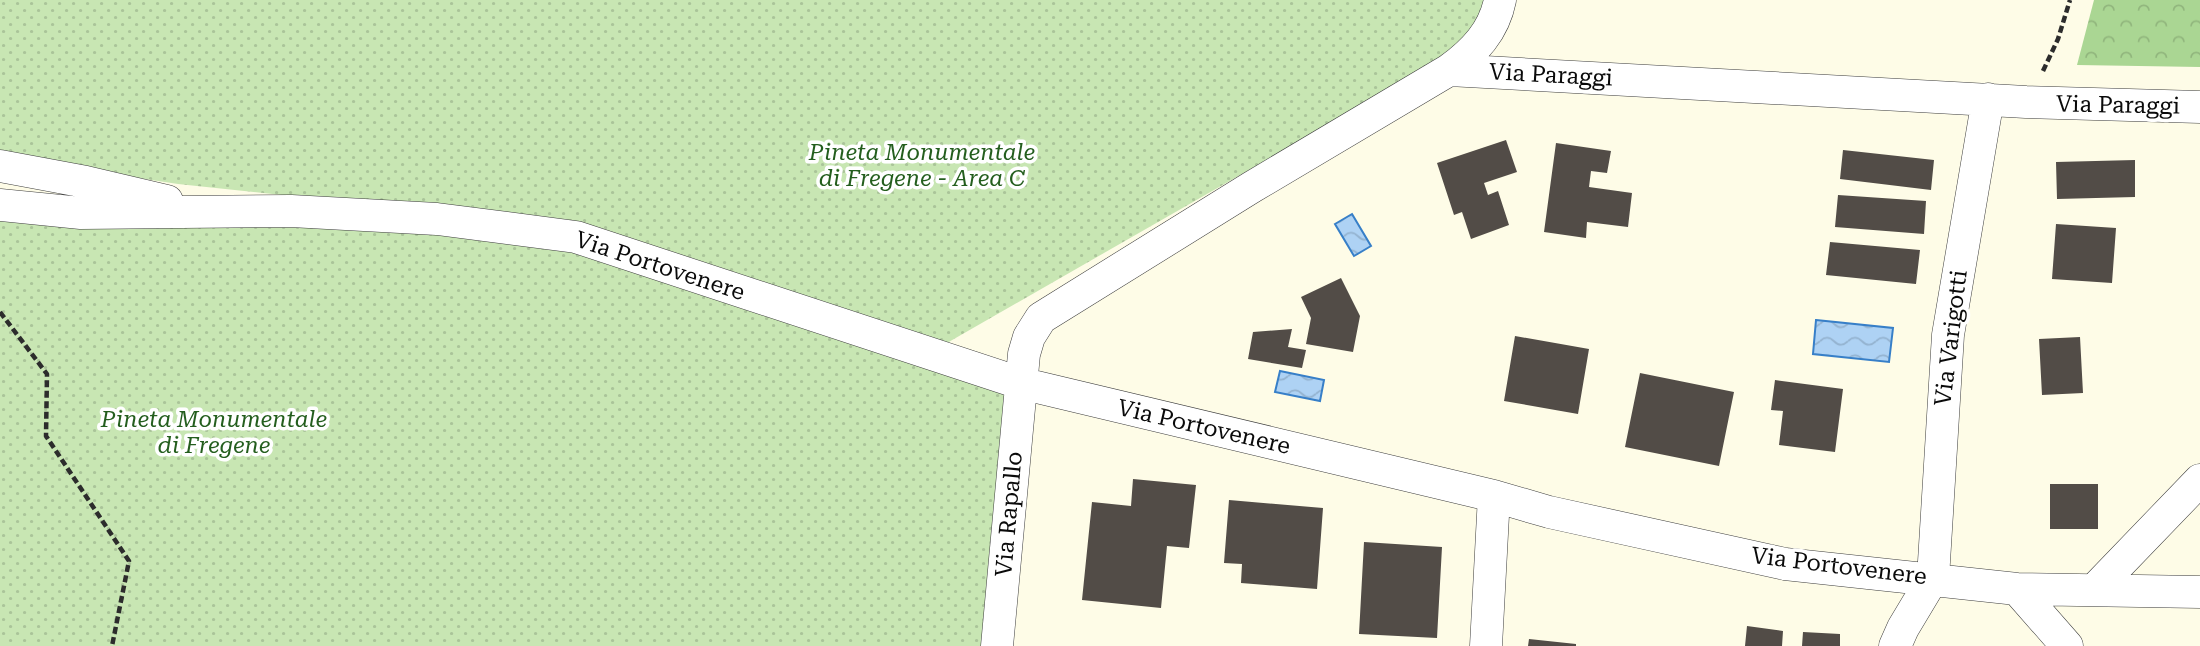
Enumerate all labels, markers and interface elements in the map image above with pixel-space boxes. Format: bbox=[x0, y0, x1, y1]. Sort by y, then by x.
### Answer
street label: Via Paraggi bbox=[1489, 58, 1613, 92]
street label: Via Paraggi bbox=[2056, 90, 2180, 120]
park label: Pineta Monumentale di Fregene - Area C bbox=[808, 139, 1035, 192]
street label: Via Portovenere bbox=[572, 226, 748, 306]
street label: Via Varigotti bbox=[1929, 268, 1973, 408]
street label: Via Portovenere bbox=[1115, 394, 1293, 460]
park label: Pineta Monumentale di Fregene bbox=[100, 406, 327, 459]
street label: Via Rapallo bbox=[990, 450, 1028, 578]
street label: Via Portovenere bbox=[1750, 542, 1928, 590]

